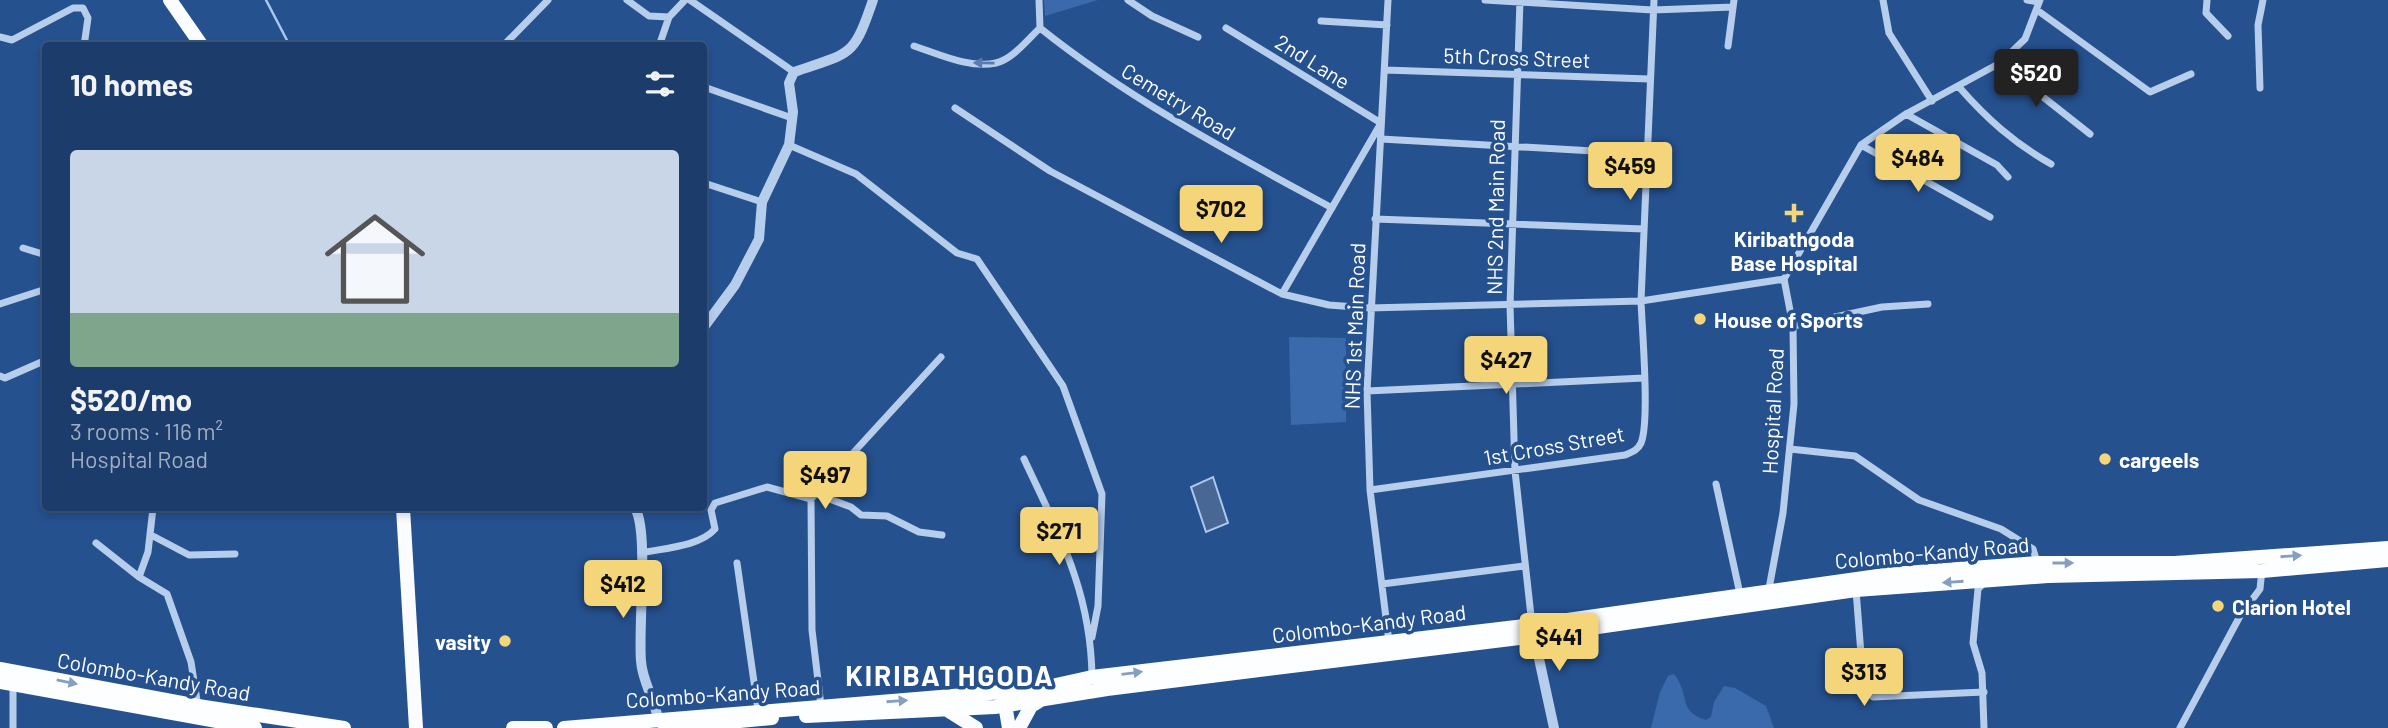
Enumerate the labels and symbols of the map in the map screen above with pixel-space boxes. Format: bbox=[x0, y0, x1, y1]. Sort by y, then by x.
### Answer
street label: 2nd Lane bbox=[1271, 28, 1355, 94]
street label: 5th Cross Street bbox=[1443, 42, 1591, 72]
pin: $520 bbox=[1995, 50, 2077, 109]
one-way arrow bbox=[973, 57, 995, 69]
street label: Cemetry Road bbox=[1118, 57, 1240, 145]
street label: NHS 2nd Main Road bbox=[1481, 119, 1509, 295]
pin: $484 bbox=[1877, 134, 1959, 194]
pin: $459 bbox=[1589, 142, 1671, 202]
pin: $702 bbox=[1180, 186, 1262, 245]
marker: Kiribathgoda Base Hospital bbox=[1784, 203, 1804, 223]
place label: Kiribathgoda Base Hospital bbox=[1730, 226, 1858, 275]
street label: NHS 1st Main Road bbox=[1339, 242, 1369, 410]
place label: House of Sports bbox=[1714, 307, 1863, 332]
marker: House of Sports bbox=[1692, 311, 1708, 327]
pin: $427 bbox=[1465, 336, 1547, 396]
street label: Hospital Road bbox=[1756, 347, 1788, 475]
street label: 1st Cross Street bbox=[1482, 420, 1626, 470]
place label: cargeels bbox=[2119, 447, 2199, 472]
marker: cargeels bbox=[2097, 451, 2113, 467]
pin: $497 bbox=[784, 452, 866, 511]
pin: $271 bbox=[1018, 508, 1100, 567]
street label: Colombo-Kandy Road bbox=[1834, 531, 2030, 573]
one-way arrow bbox=[2280, 551, 2302, 562]
one-way arrow bbox=[2053, 557, 2075, 569]
pin: $412 bbox=[582, 560, 664, 620]
one-way arrow bbox=[1942, 577, 1964, 588]
place label: Clarion Hotel bbox=[2232, 594, 2351, 619]
marker: Clarion Hotel bbox=[2210, 598, 2226, 614]
street label: Colombo-Kandy Road bbox=[1271, 599, 1467, 647]
pin: $441 bbox=[1518, 614, 1600, 673]
place label: vasity bbox=[435, 629, 491, 654]
marker: vasity bbox=[497, 633, 513, 649]
street label: Colombo-Kandy Road bbox=[56, 647, 252, 705]
pin: $313 bbox=[1823, 648, 1905, 708]
district label: KIRIBATHGODA bbox=[845, 658, 1055, 692]
one-way arrow bbox=[1121, 667, 1143, 678]
street label: Colombo-Kandy Road bbox=[625, 674, 821, 712]
one-way arrow bbox=[56, 677, 78, 688]
one-way arrow bbox=[887, 695, 909, 706]

